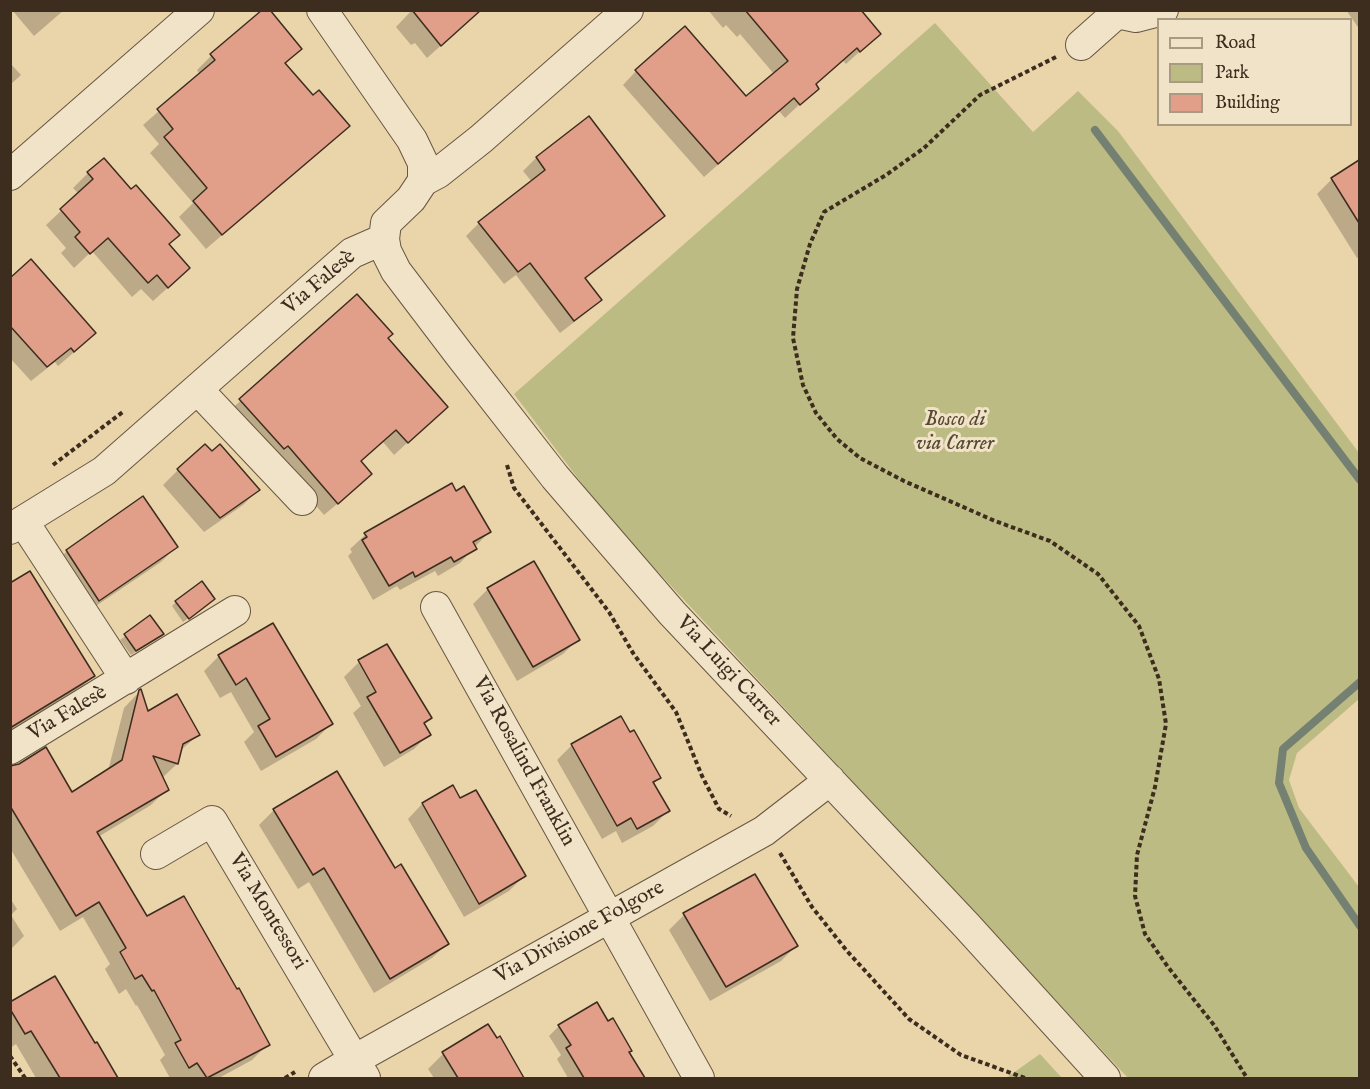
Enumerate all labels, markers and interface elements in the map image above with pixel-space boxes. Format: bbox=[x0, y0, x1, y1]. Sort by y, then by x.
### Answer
legend bbox=[1157, 18, 1352, 126]
text: Road bbox=[1215, 32, 1256, 55]
text: Park bbox=[1215, 62, 1249, 85]
text: Building bbox=[1215, 92, 1280, 115]
street label: Via Falesè bbox=[278, 245, 362, 321]
park label: Bosco di via Carrer bbox=[916, 408, 994, 458]
street label: Via Luigi Carrer bbox=[670, 611, 786, 733]
street label: Via Rosalind Franklin bbox=[466, 673, 580, 851]
street label: Via Falesè bbox=[24, 681, 112, 747]
street label: Via Montessori bbox=[222, 849, 312, 975]
street label: Via Divisione Folgore bbox=[491, 876, 669, 990]

